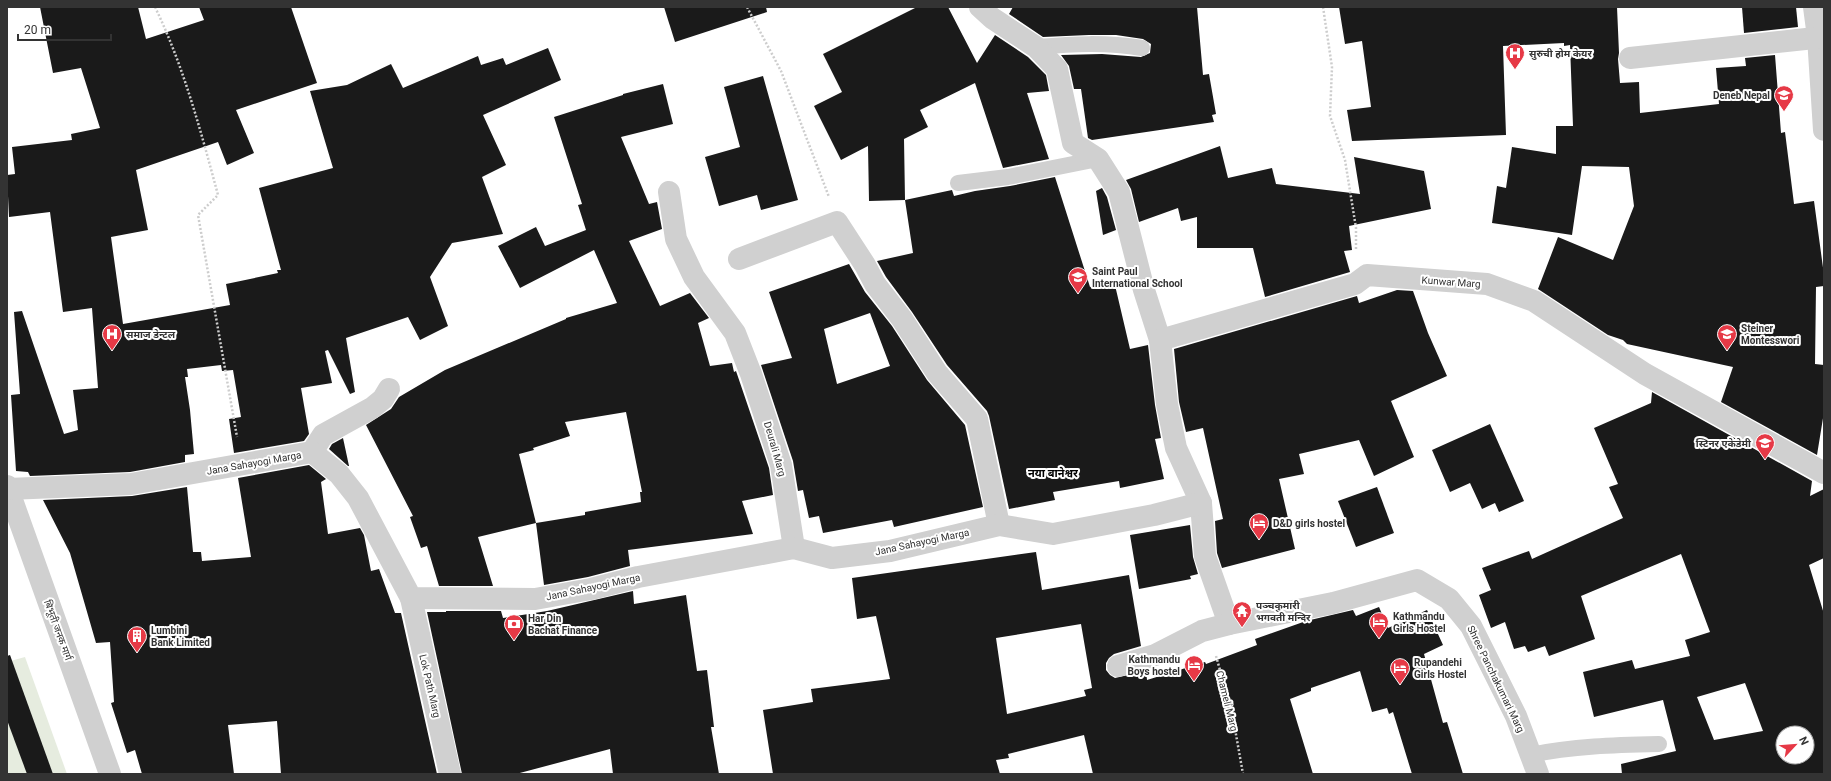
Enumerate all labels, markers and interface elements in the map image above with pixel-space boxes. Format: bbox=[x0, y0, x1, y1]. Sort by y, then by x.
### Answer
scale bar bbox=[18, 16, 111, 42]
text: 20 m bbox=[24, 23, 51, 37]
hospital icon: सुरुची होम केयर bbox=[1504, 42, 1526, 70]
place label: सुरुची होम केयर bbox=[1529, 47, 1592, 60]
school or university icon: Deneb Nepal bbox=[1773, 84, 1795, 112]
place label: Deneb Nepal bbox=[1713, 90, 1770, 101]
school or university icon: Saint Paul International School bbox=[1067, 266, 1089, 294]
place label: Saint Paul International School bbox=[1092, 266, 1183, 289]
street label: Kunwar Marg bbox=[1421, 274, 1481, 290]
hospital icon: समाज डेन्टल bbox=[101, 323, 123, 351]
school or university icon: Steiner Montesswori bbox=[1716, 323, 1738, 351]
place label: Steiner Montesswori bbox=[1741, 323, 1800, 346]
place label: समाज डेन्टल bbox=[126, 328, 176, 340]
street label: Deurali Marg bbox=[762, 420, 788, 478]
school or university icon: स्टिनर एकेडेमी bbox=[1754, 432, 1776, 460]
place label: स्टिनर एकेडेमी bbox=[1696, 437, 1752, 449]
street label: Jana Sahayogi Marga bbox=[206, 449, 302, 477]
district label: नया बानेश्वर bbox=[1028, 466, 1079, 480]
hotel icon: D&D girls hostel bbox=[1248, 512, 1270, 540]
place label: D&D girls hostel bbox=[1273, 518, 1346, 529]
street label: Jana Sahayogi Marga bbox=[874, 527, 970, 557]
street label: Jana Sahayogi Marga bbox=[545, 572, 641, 602]
street label: बिभूती जनक मार्ग bbox=[41, 598, 74, 663]
temple icon: पञ्चकुमारी भगवती मन्दिर bbox=[1231, 600, 1253, 628]
place label: पञ्चकुमारी भगवती मन्दिर bbox=[1256, 600, 1311, 623]
hotel icon: Kathmandu Girls Hostel bbox=[1368, 611, 1390, 639]
place label: Kathmandu Girls Hostel bbox=[1393, 611, 1446, 634]
bank icon: Har Din Bachat Finance bbox=[503, 613, 525, 641]
place label: Har Din Bachat Finance bbox=[528, 613, 598, 636]
street label: Shree Panchakumari Marg bbox=[1465, 624, 1527, 734]
building icon: Lumbini Bank Limited bbox=[126, 625, 148, 653]
place label: Lumbini Bank Limited bbox=[151, 625, 210, 648]
street label: Lok Path Marg bbox=[417, 653, 443, 719]
place label: Kathmandu Boys hostel bbox=[1128, 654, 1180, 677]
hotel icon: Kathmandu Boys hostel bbox=[1183, 654, 1205, 682]
hotel icon: Rupandehi Girls Hostel bbox=[1389, 657, 1411, 685]
place label: Rupandehi Girls Hostel bbox=[1414, 657, 1467, 680]
street label: Chameli Marg bbox=[1214, 670, 1240, 732]
north arrow bbox=[1775, 725, 1815, 765]
text: N bbox=[1796, 734, 1811, 747]

